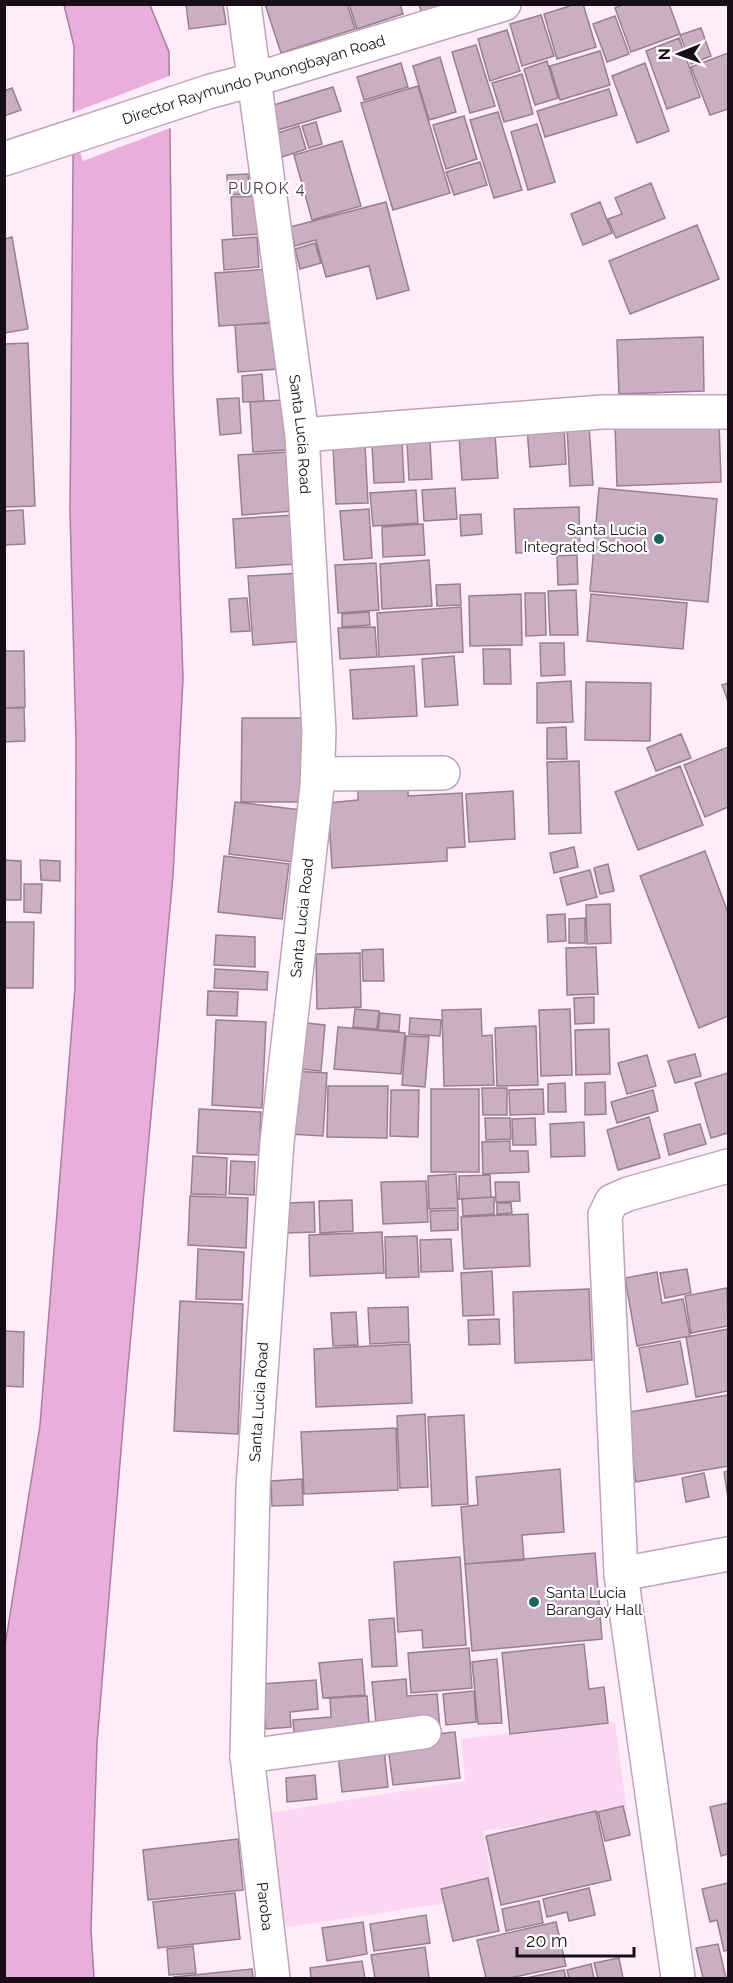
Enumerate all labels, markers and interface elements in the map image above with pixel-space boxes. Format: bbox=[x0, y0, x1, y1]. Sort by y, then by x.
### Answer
north arrow bbox=[649, 24, 709, 84]
street label: Director Raymundo Punongbayan Road bbox=[120, 31, 387, 129]
text: N bbox=[655, 48, 674, 61]
district label: PUROK 4 bbox=[228, 179, 306, 198]
street label: Santa Lucia Road bbox=[285, 373, 314, 495]
place label: Santa Lucia Integrated School bbox=[523, 521, 648, 556]
marker: Santa Lucia Integrated School bbox=[652, 532, 666, 546]
street label: Santa Lucia Road bbox=[287, 857, 317, 979]
street label: Santa Lucia Road bbox=[246, 1341, 272, 1463]
place label: Santa Lucia Barangay Hall bbox=[546, 1584, 643, 1619]
marker: Santa Lucia Barangay Hall bbox=[527, 1595, 541, 1609]
street label: Paroba bbox=[253, 1881, 276, 1932]
scale bar bbox=[517, 1920, 634, 1958]
text: 20 m bbox=[526, 1930, 568, 1951]

